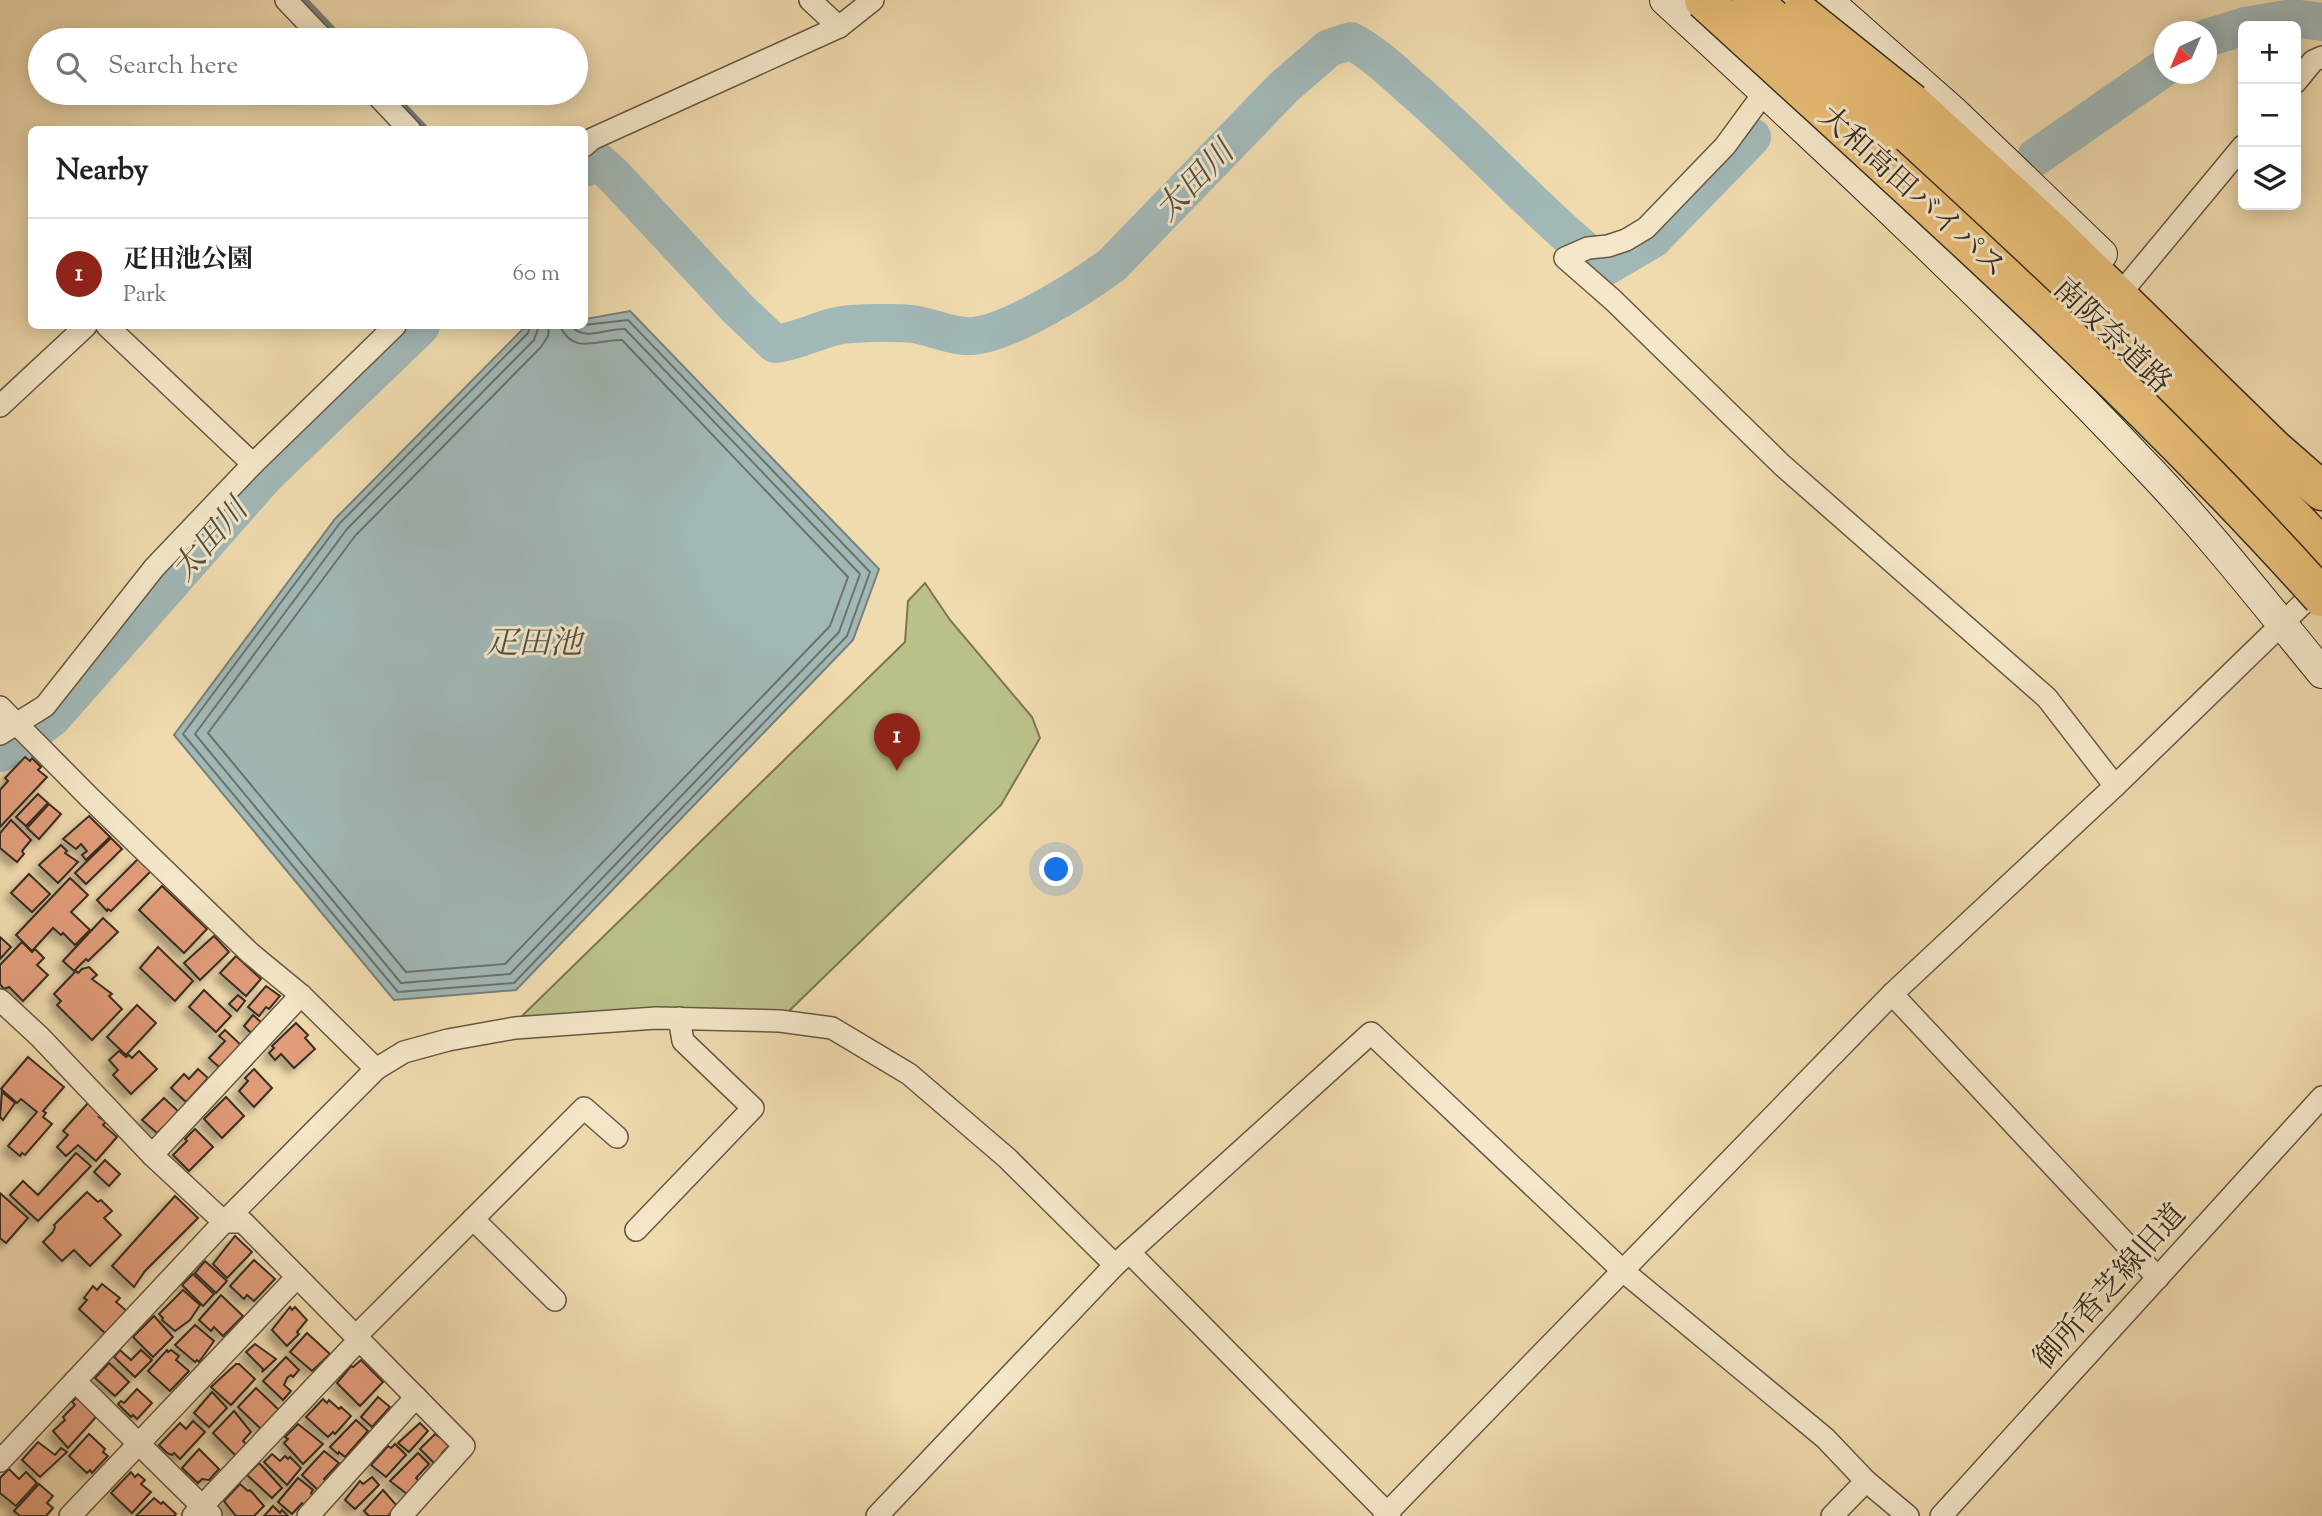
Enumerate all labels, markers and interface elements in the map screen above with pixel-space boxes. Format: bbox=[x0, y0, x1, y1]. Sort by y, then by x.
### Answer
north arrow bbox=[2154, 21, 2217, 84]
map controls bbox=[2238, 21, 2301, 210]
button: + bbox=[2238, 21, 2301, 84]
search box bbox=[28, 28, 588, 105]
icon: search bbox=[52, 48, 90, 86]
text: Search here bbox=[108, 48, 238, 85]
button: − bbox=[2238, 84, 2301, 147]
street label: 大和高田バイパス bbox=[1808, 97, 2015, 289]
water label: 太田川 bbox=[1146, 129, 1248, 233]
button: layers bbox=[2238, 147, 2301, 210]
text: Nearby bbox=[56, 150, 148, 193]
text: 疋田池公園 bbox=[123, 242, 253, 279]
text: 1 bbox=[75, 258, 83, 291]
text: 60 m bbox=[512, 258, 560, 291]
street label: 南阪奈道路 bbox=[2042, 269, 2180, 404]
text: Park bbox=[123, 279, 167, 312]
water label: 太田川 bbox=[162, 487, 262, 592]
water label: 疋田池 bbox=[486, 622, 585, 668]
pin: 1 bbox=[874, 713, 920, 771]
your location bbox=[1039, 852, 1073, 886]
street label: 御所香芝線旧道 bbox=[2025, 1195, 2197, 1380]

